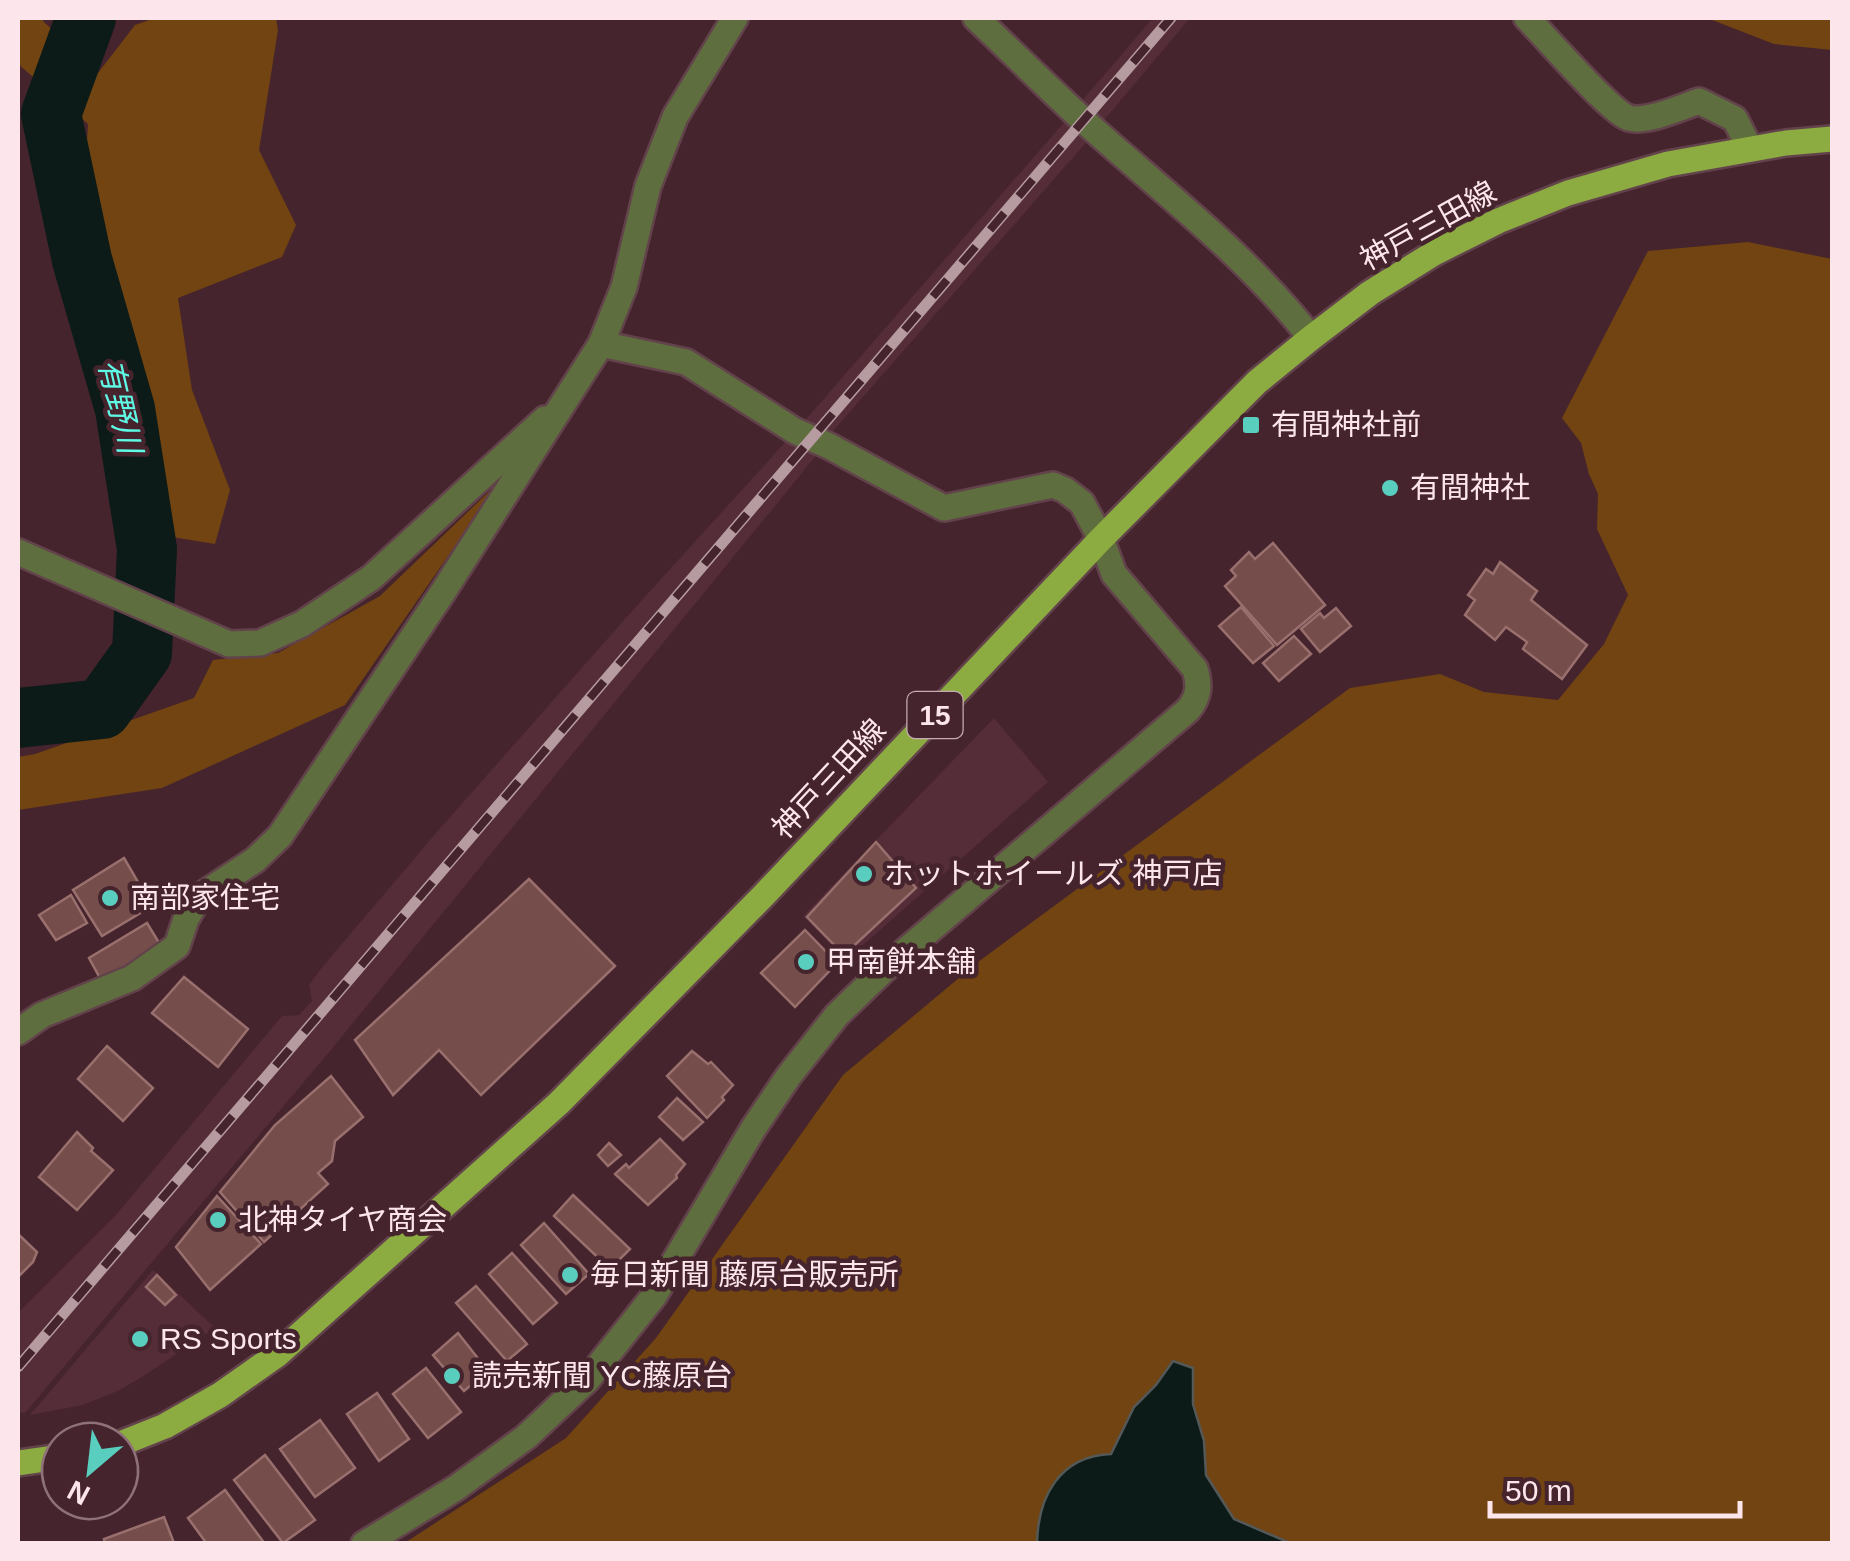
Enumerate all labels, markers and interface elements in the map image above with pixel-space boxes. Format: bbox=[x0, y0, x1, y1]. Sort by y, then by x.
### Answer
street label: 神戸三田線 bbox=[1354, 175, 1501, 276]
water label: 有野川 bbox=[92, 355, 149, 460]
place label: 有間神社前 bbox=[1271, 408, 1421, 441]
marker: 有間神社前 bbox=[1240, 414, 1262, 436]
place label: 有間神社 bbox=[1410, 471, 1530, 504]
marker: 有間神社 bbox=[1379, 477, 1401, 499]
road number: 15 bbox=[908, 692, 962, 738]
street label: 神戸三田線 bbox=[765, 713, 892, 845]
place label: ホットホイールズ 神戸店 bbox=[884, 857, 1222, 890]
marker: ホットホイールズ 神戸店 bbox=[853, 863, 875, 885]
place label: 南部家住宅 bbox=[130, 881, 280, 914]
marker: 南部家住宅 bbox=[99, 887, 121, 909]
place label: 甲南餅本舗 bbox=[826, 945, 976, 978]
marker: 甲南餅本舗 bbox=[795, 951, 817, 973]
place label: 北神タイヤ商会 bbox=[238, 1203, 447, 1236]
marker: 北神タイヤ商会 bbox=[207, 1209, 229, 1231]
place label: 毎日新聞 藤原台販売所 bbox=[590, 1258, 898, 1291]
marker: 毎日新聞 藤原台販売所 bbox=[559, 1264, 581, 1286]
place label: RS Sports bbox=[160, 1322, 297, 1355]
marker: RS Sports bbox=[129, 1328, 151, 1350]
place label: 読売新聞 YC藤原台 bbox=[472, 1359, 732, 1392]
marker: 読売新聞 YC藤原台 bbox=[441, 1365, 463, 1387]
north arrow bbox=[40, 1421, 140, 1521]
scale bar bbox=[1490, 1456, 1740, 1518]
text: N bbox=[62, 1474, 95, 1511]
text: 50 m bbox=[1505, 1474, 1572, 1507]

